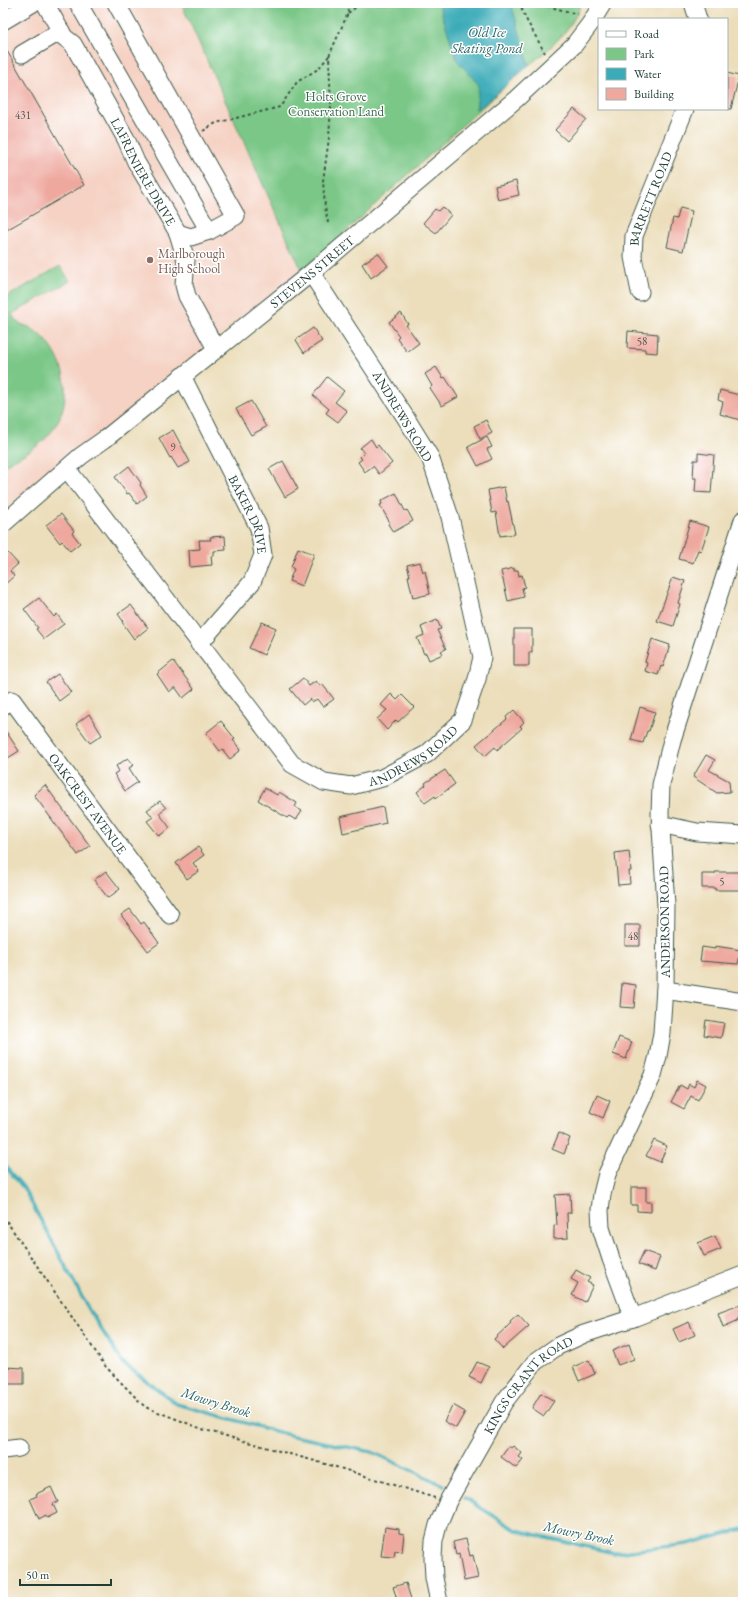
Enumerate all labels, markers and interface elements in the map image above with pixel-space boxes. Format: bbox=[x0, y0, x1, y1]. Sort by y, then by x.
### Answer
legend bbox=[598, 18, 728, 110]
water label: Old Ice Skating Pond bbox=[450, 23, 524, 57]
text: Road bbox=[634, 26, 660, 42]
text: Park bbox=[634, 46, 655, 62]
text: Water bbox=[634, 66, 661, 82]
text: Building bbox=[634, 86, 675, 102]
park label: Holts Grove Conservation Land bbox=[288, 88, 385, 120]
house number: 431 bbox=[15, 108, 31, 122]
street label: LAFRENIERE DRIVE bbox=[107, 115, 180, 229]
street label: BARRETT ROAD bbox=[625, 149, 676, 246]
street label: STEVENS STREET bbox=[266, 232, 358, 312]
place label: Marlborough High School bbox=[158, 245, 226, 277]
marker: Marlborough High School bbox=[145, 255, 155, 265]
house number: 58 bbox=[637, 334, 647, 348]
street label: ANDREWS ROAD bbox=[368, 367, 437, 465]
house number: 9 bbox=[170, 440, 176, 454]
street label: BAKER DRIVE bbox=[225, 472, 271, 555]
street label: ANDREWS ROAD bbox=[366, 721, 461, 790]
street label: OAKCREST AVENUE bbox=[45, 750, 130, 857]
street label: ANDERSON ROAD bbox=[655, 866, 674, 979]
house number: 5 bbox=[719, 874, 725, 888]
house number: 48 bbox=[628, 929, 638, 943]
street label: KINGS GRANT ROAD bbox=[480, 1332, 576, 1437]
water label: Mowry Brook bbox=[178, 1383, 254, 1421]
water label: Mowry Brook bbox=[541, 1517, 617, 1549]
scale bar bbox=[20, 1561, 111, 1587]
text: 50 m bbox=[26, 1567, 50, 1583]

